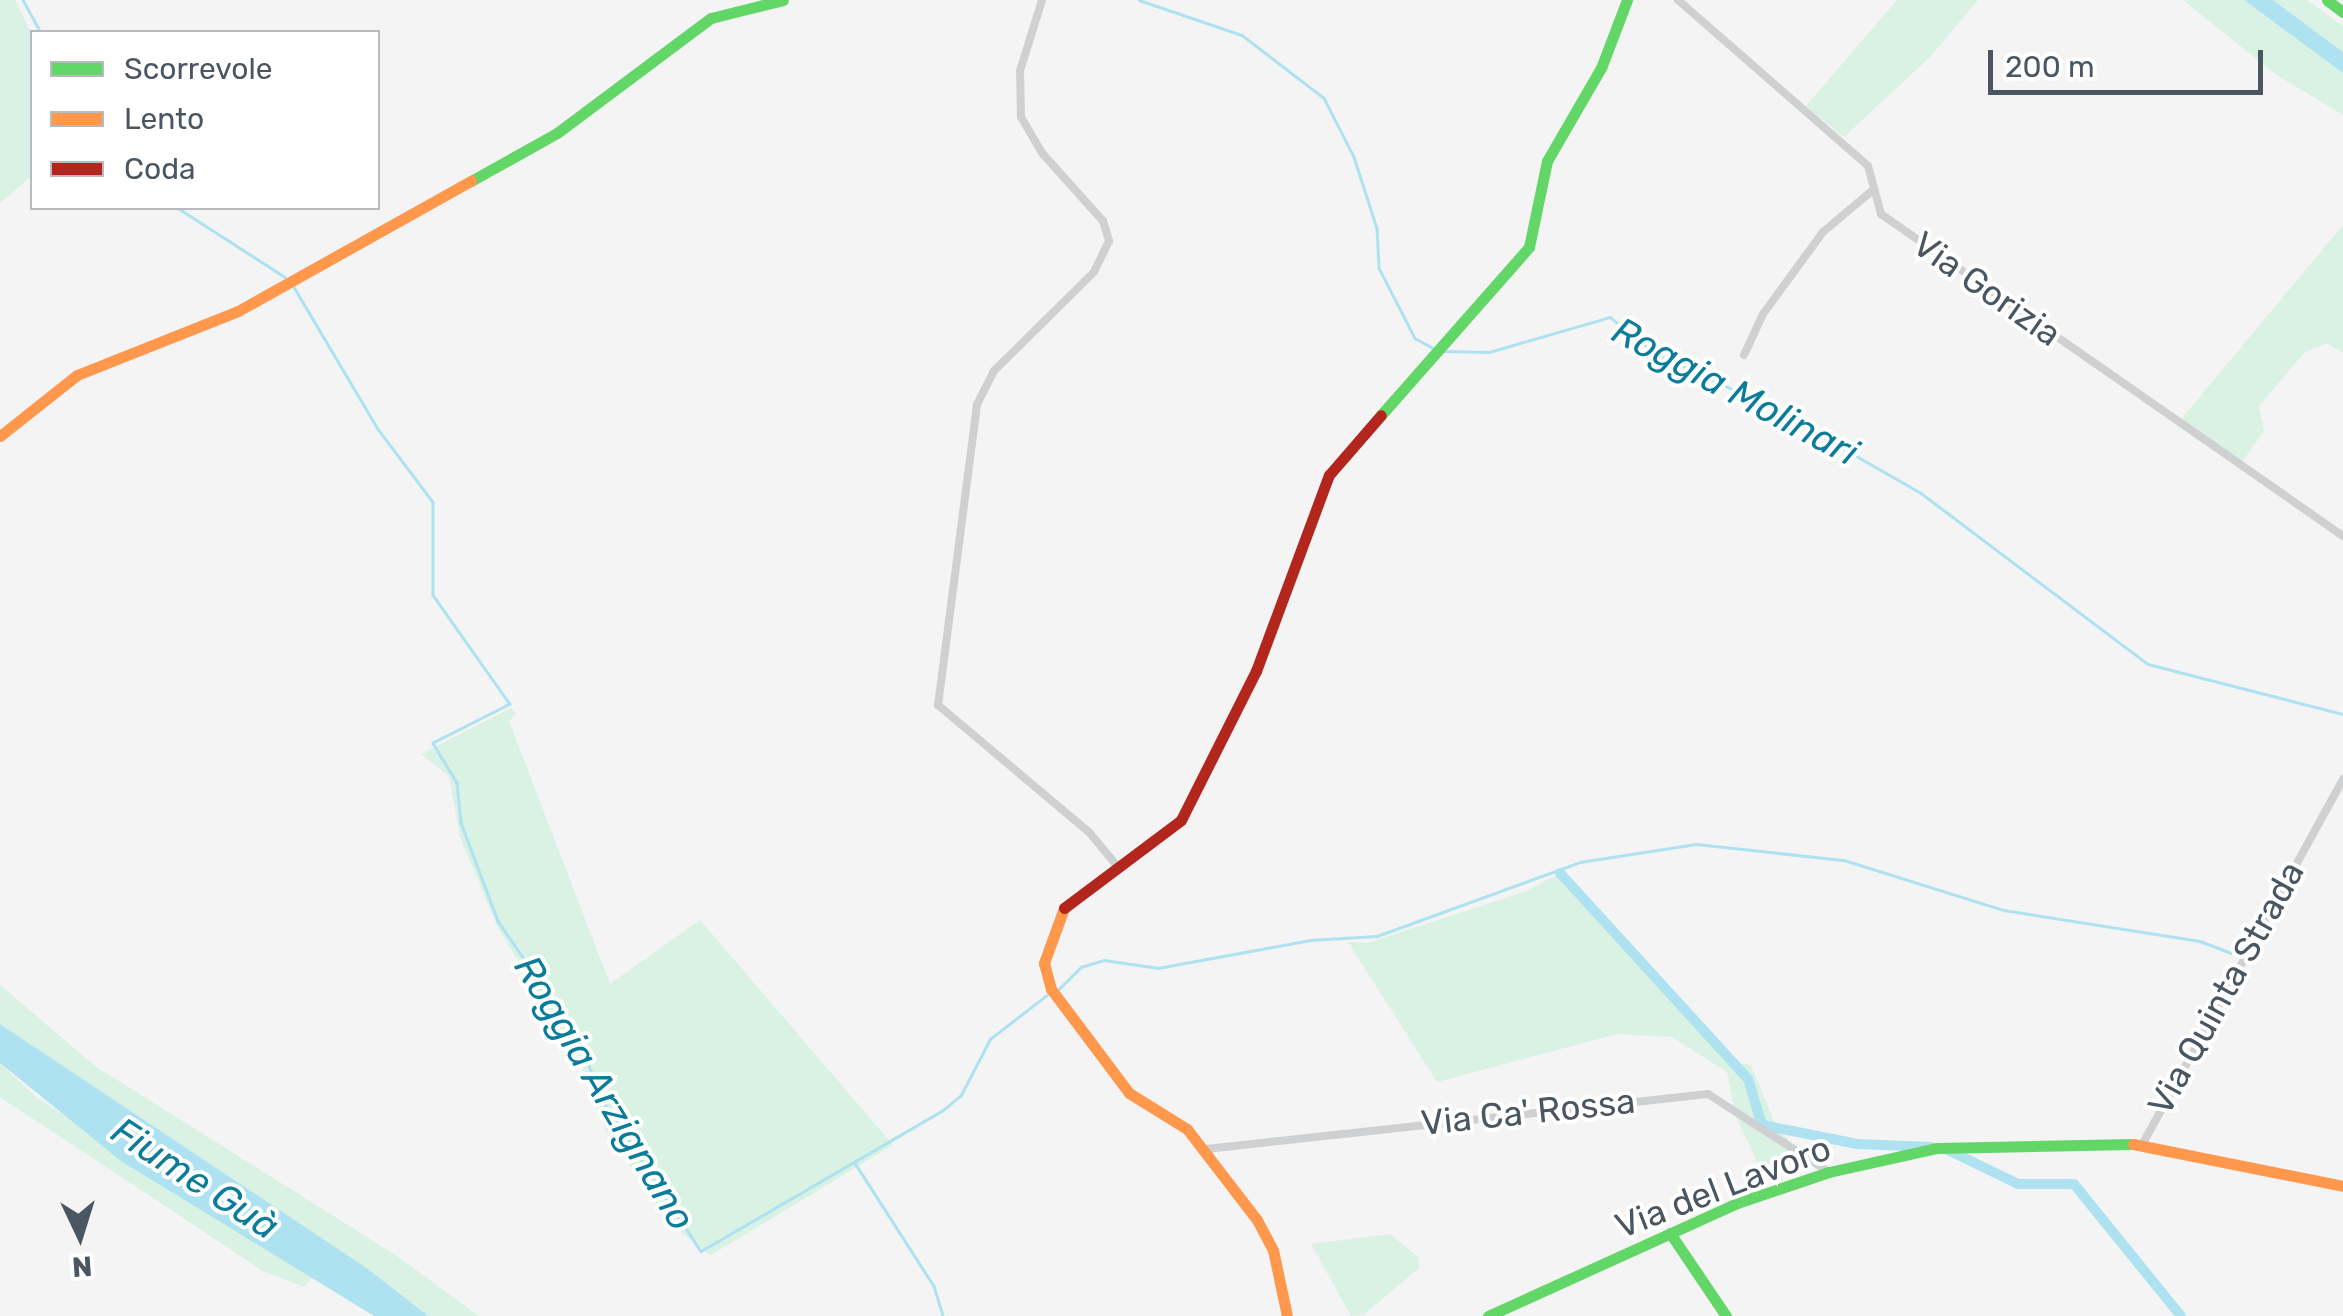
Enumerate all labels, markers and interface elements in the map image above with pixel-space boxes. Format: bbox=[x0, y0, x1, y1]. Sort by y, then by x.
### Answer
legend bbox=[30, 30, 380, 210]
scale bar bbox=[1993, 30, 2268, 92]
text: 200 m bbox=[2005, 49, 2095, 85]
text: Scorrevole bbox=[124, 51, 273, 87]
text: Lento bbox=[124, 101, 204, 137]
text: Coda bbox=[124, 151, 196, 187]
street label: Via Gorizia bbox=[1905, 223, 2069, 355]
water label: Roggia Molinari bbox=[1604, 308, 1866, 476]
street label: Via Quinta Strada bbox=[2139, 854, 2313, 1122]
water label: Roggia Arzignano bbox=[504, 947, 704, 1239]
street label: Via Ca' Rossa bbox=[1419, 1080, 1637, 1144]
water label: Fiume Guà bbox=[103, 1108, 287, 1250]
street label: Via del Lavoro bbox=[1609, 1127, 1837, 1247]
north arrow bbox=[30, 1186, 130, 1286]
text: N bbox=[71, 1249, 93, 1284]

